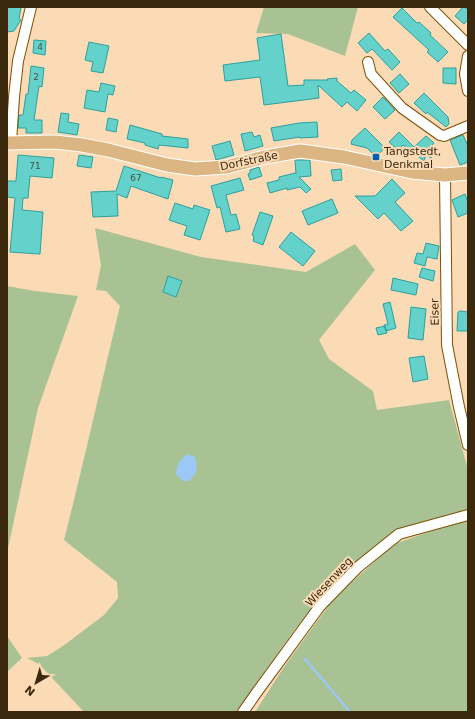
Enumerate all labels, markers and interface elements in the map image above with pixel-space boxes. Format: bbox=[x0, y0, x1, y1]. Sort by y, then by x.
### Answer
house number: 4 bbox=[37, 42, 43, 52]
house number: 2 bbox=[33, 72, 39, 82]
place label: Tangstedt, Denkmal bbox=[383, 145, 441, 171]
street label: Dorfstraße bbox=[219, 149, 279, 173]
marker: Tangstedt, Denkmal bbox=[371, 152, 381, 162]
house number: 71 bbox=[29, 161, 41, 171]
house number: 67 bbox=[130, 173, 142, 183]
street label: Eiser bbox=[428, 298, 442, 326]
street label: Wiesenweg bbox=[303, 555, 355, 609]
north arrow bbox=[16, 663, 56, 703]
text: N bbox=[23, 683, 38, 698]

